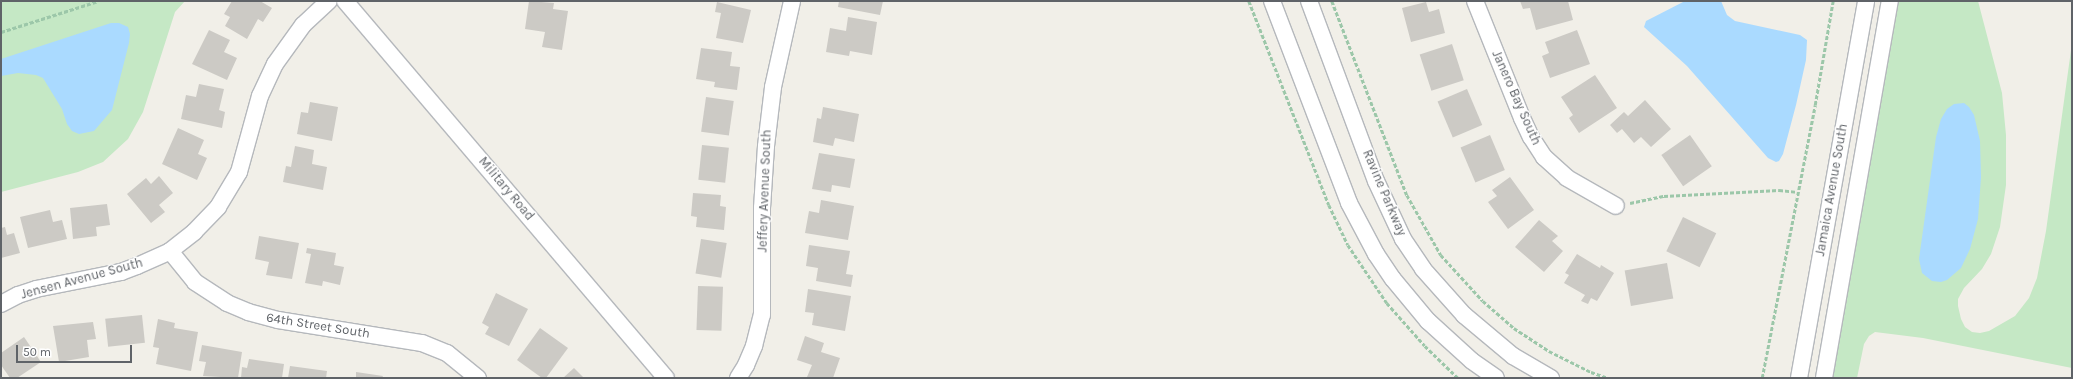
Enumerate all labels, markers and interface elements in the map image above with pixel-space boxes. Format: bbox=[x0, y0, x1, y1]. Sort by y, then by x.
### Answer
street label: Janero Bay South bbox=[1488, 48, 1544, 148]
street label: Jamaica Avenue South bbox=[1813, 123, 1851, 257]
street label: Jeffery Avenue South bbox=[755, 129, 775, 253]
street label: Ravine Parkway bbox=[1359, 148, 1409, 238]
street label: Military Road bbox=[475, 154, 537, 224]
street label: Jensen Avenue South bbox=[19, 255, 145, 303]
street label: 64th Street South bbox=[265, 310, 371, 342]
scale bar bbox=[18, 337, 134, 363]
text: 50 m bbox=[23, 345, 51, 359]

